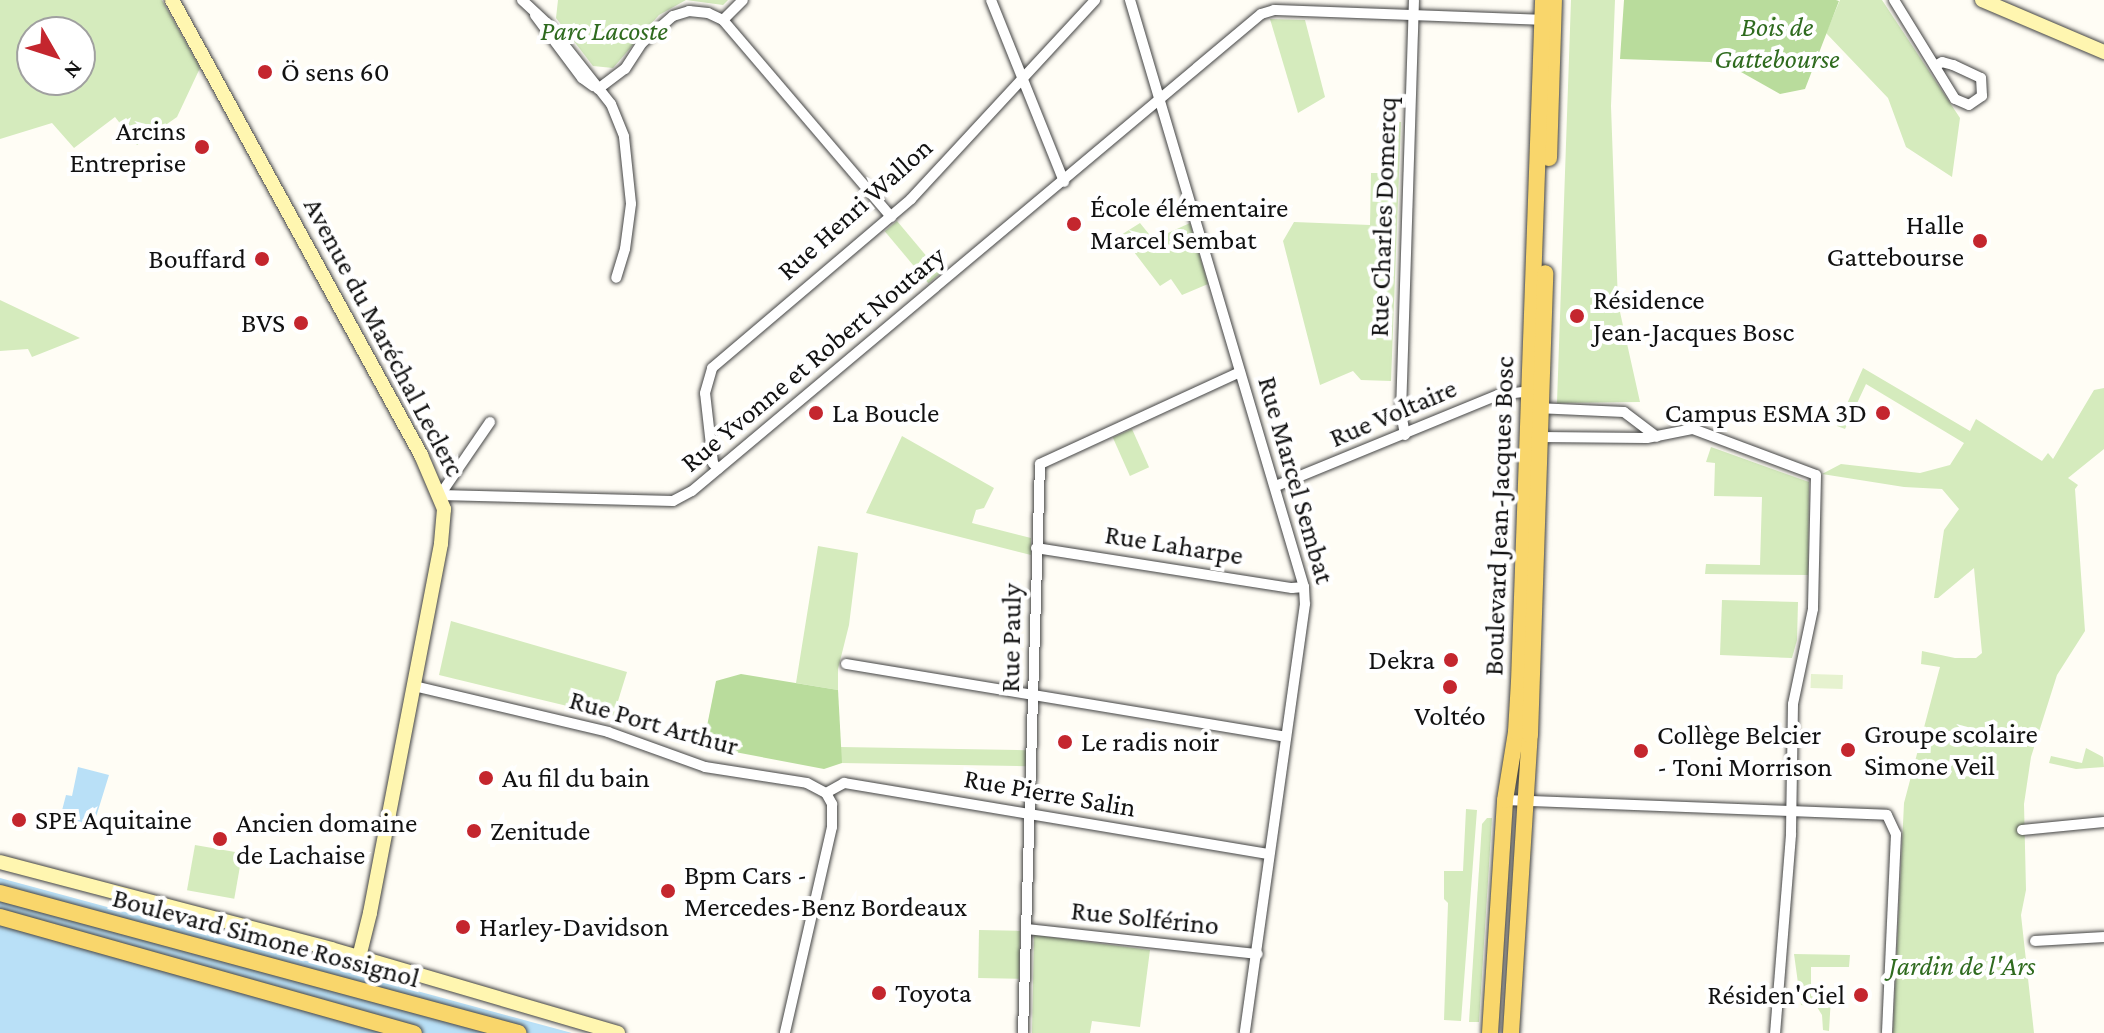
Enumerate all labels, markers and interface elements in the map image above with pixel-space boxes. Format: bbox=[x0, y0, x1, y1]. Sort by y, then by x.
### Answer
park label: Bois de Gattebourse bbox=[1714, 10, 1840, 76]
park label: Parc Lacoste bbox=[540, 14, 668, 48]
north arrow bbox=[16, 16, 96, 96]
place label: Ö sens 60 bbox=[281, 55, 390, 89]
text: N bbox=[59, 56, 88, 84]
marker: Ö sens 60 bbox=[256, 63, 274, 81]
street label: Rue Charles Domercq bbox=[1362, 96, 1404, 338]
place label: Arcins Entreprise bbox=[70, 114, 186, 180]
street label: Rue Henri Wallon bbox=[771, 131, 939, 287]
marker: Arcins Entreprise bbox=[193, 138, 211, 156]
place label: École élémentaire Marcel Sembat bbox=[1090, 191, 1288, 257]
street label: Avenue du Maréchal Leclerc bbox=[296, 192, 472, 482]
place label: Halle Gattebourse bbox=[1827, 208, 1964, 274]
marker: École élémentaire Marcel Sembat bbox=[1065, 215, 1083, 233]
marker: Halle Gattebourse bbox=[1971, 232, 1989, 250]
street label: Rue Yvonne et Robert Noutary bbox=[674, 239, 952, 479]
place label: Bouffard bbox=[148, 242, 246, 276]
marker: Bouffard bbox=[253, 250, 271, 268]
place label: Résidence Jean-Jacques Bosc bbox=[1593, 283, 1794, 349]
place label: BVS bbox=[241, 306, 285, 340]
marker: Résidence Jean-Jacques Bosc bbox=[1568, 307, 1586, 325]
marker: BVS bbox=[292, 314, 310, 332]
street label: Boulevard Jean-Jacques Bosc bbox=[1477, 356, 1521, 676]
street label: Rue Voltaire bbox=[1324, 371, 1462, 455]
street label: Rue Marcel Sembat bbox=[1250, 372, 1342, 588]
place label: La Boucle bbox=[832, 396, 939, 430]
place label: Campus ESMA 3D bbox=[1665, 396, 1867, 430]
marker: La Boucle bbox=[807, 404, 825, 422]
marker: Campus ESMA 3D bbox=[1874, 404, 1892, 422]
street label: Rue Laharpe bbox=[1103, 517, 1245, 573]
street label: Rue Pauly bbox=[993, 583, 1029, 693]
place label: Dekra bbox=[1368, 643, 1435, 677]
marker: Dekra bbox=[1442, 651, 1460, 669]
marker: Voltéo bbox=[1441, 678, 1459, 696]
street label: Rue Port Arthur bbox=[566, 683, 742, 763]
place label: Voltéo bbox=[1414, 699, 1486, 733]
place label: Groupe scolaire Simone Veil bbox=[1864, 717, 2038, 783]
place label: Collège Belcier - Toni Morrison bbox=[1657, 718, 1832, 784]
place label: Le radis noir bbox=[1081, 725, 1219, 759]
marker: Le radis noir bbox=[1056, 733, 1074, 751]
marker: Groupe scolaire Simone Veil bbox=[1839, 741, 1857, 759]
marker: Collège Belcier - Toni Morrison bbox=[1632, 742, 1650, 760]
place label: Au fil du bain bbox=[502, 761, 650, 795]
street label: Rue Pierre Salin bbox=[961, 761, 1139, 825]
marker: Au fil du bain bbox=[477, 769, 495, 787]
place label: SPE Aquitaine bbox=[35, 803, 192, 837]
place label: Ancien domaine de Lachaise bbox=[236, 806, 417, 872]
marker: SPE Aquitaine bbox=[10, 811, 28, 829]
place label: Zenitude bbox=[490, 814, 590, 848]
marker: Zenitude bbox=[465, 822, 483, 840]
marker: Ancien domaine de Lachaise bbox=[211, 830, 229, 848]
place label: Bpm Cars - Mercedes-Benz Bordeaux bbox=[684, 858, 967, 924]
street label: Boulevard Simone Rossignol bbox=[109, 881, 423, 995]
marker: Bpm Cars - Mercedes-Benz Bordeaux bbox=[659, 882, 677, 900]
street label: Rue Solférino bbox=[1069, 894, 1221, 942]
place label: Harley-Davidson bbox=[479, 910, 669, 944]
marker: Harley-Davidson bbox=[454, 918, 472, 936]
park label: Jardin de l'Ars bbox=[1889, 949, 2035, 983]
place label: Toyota bbox=[895, 976, 972, 1010]
place label: Résiden'Ciel bbox=[1707, 978, 1845, 1012]
marker: Toyota bbox=[870, 984, 888, 1002]
marker: Résiden'Ciel bbox=[1852, 986, 1870, 1004]

